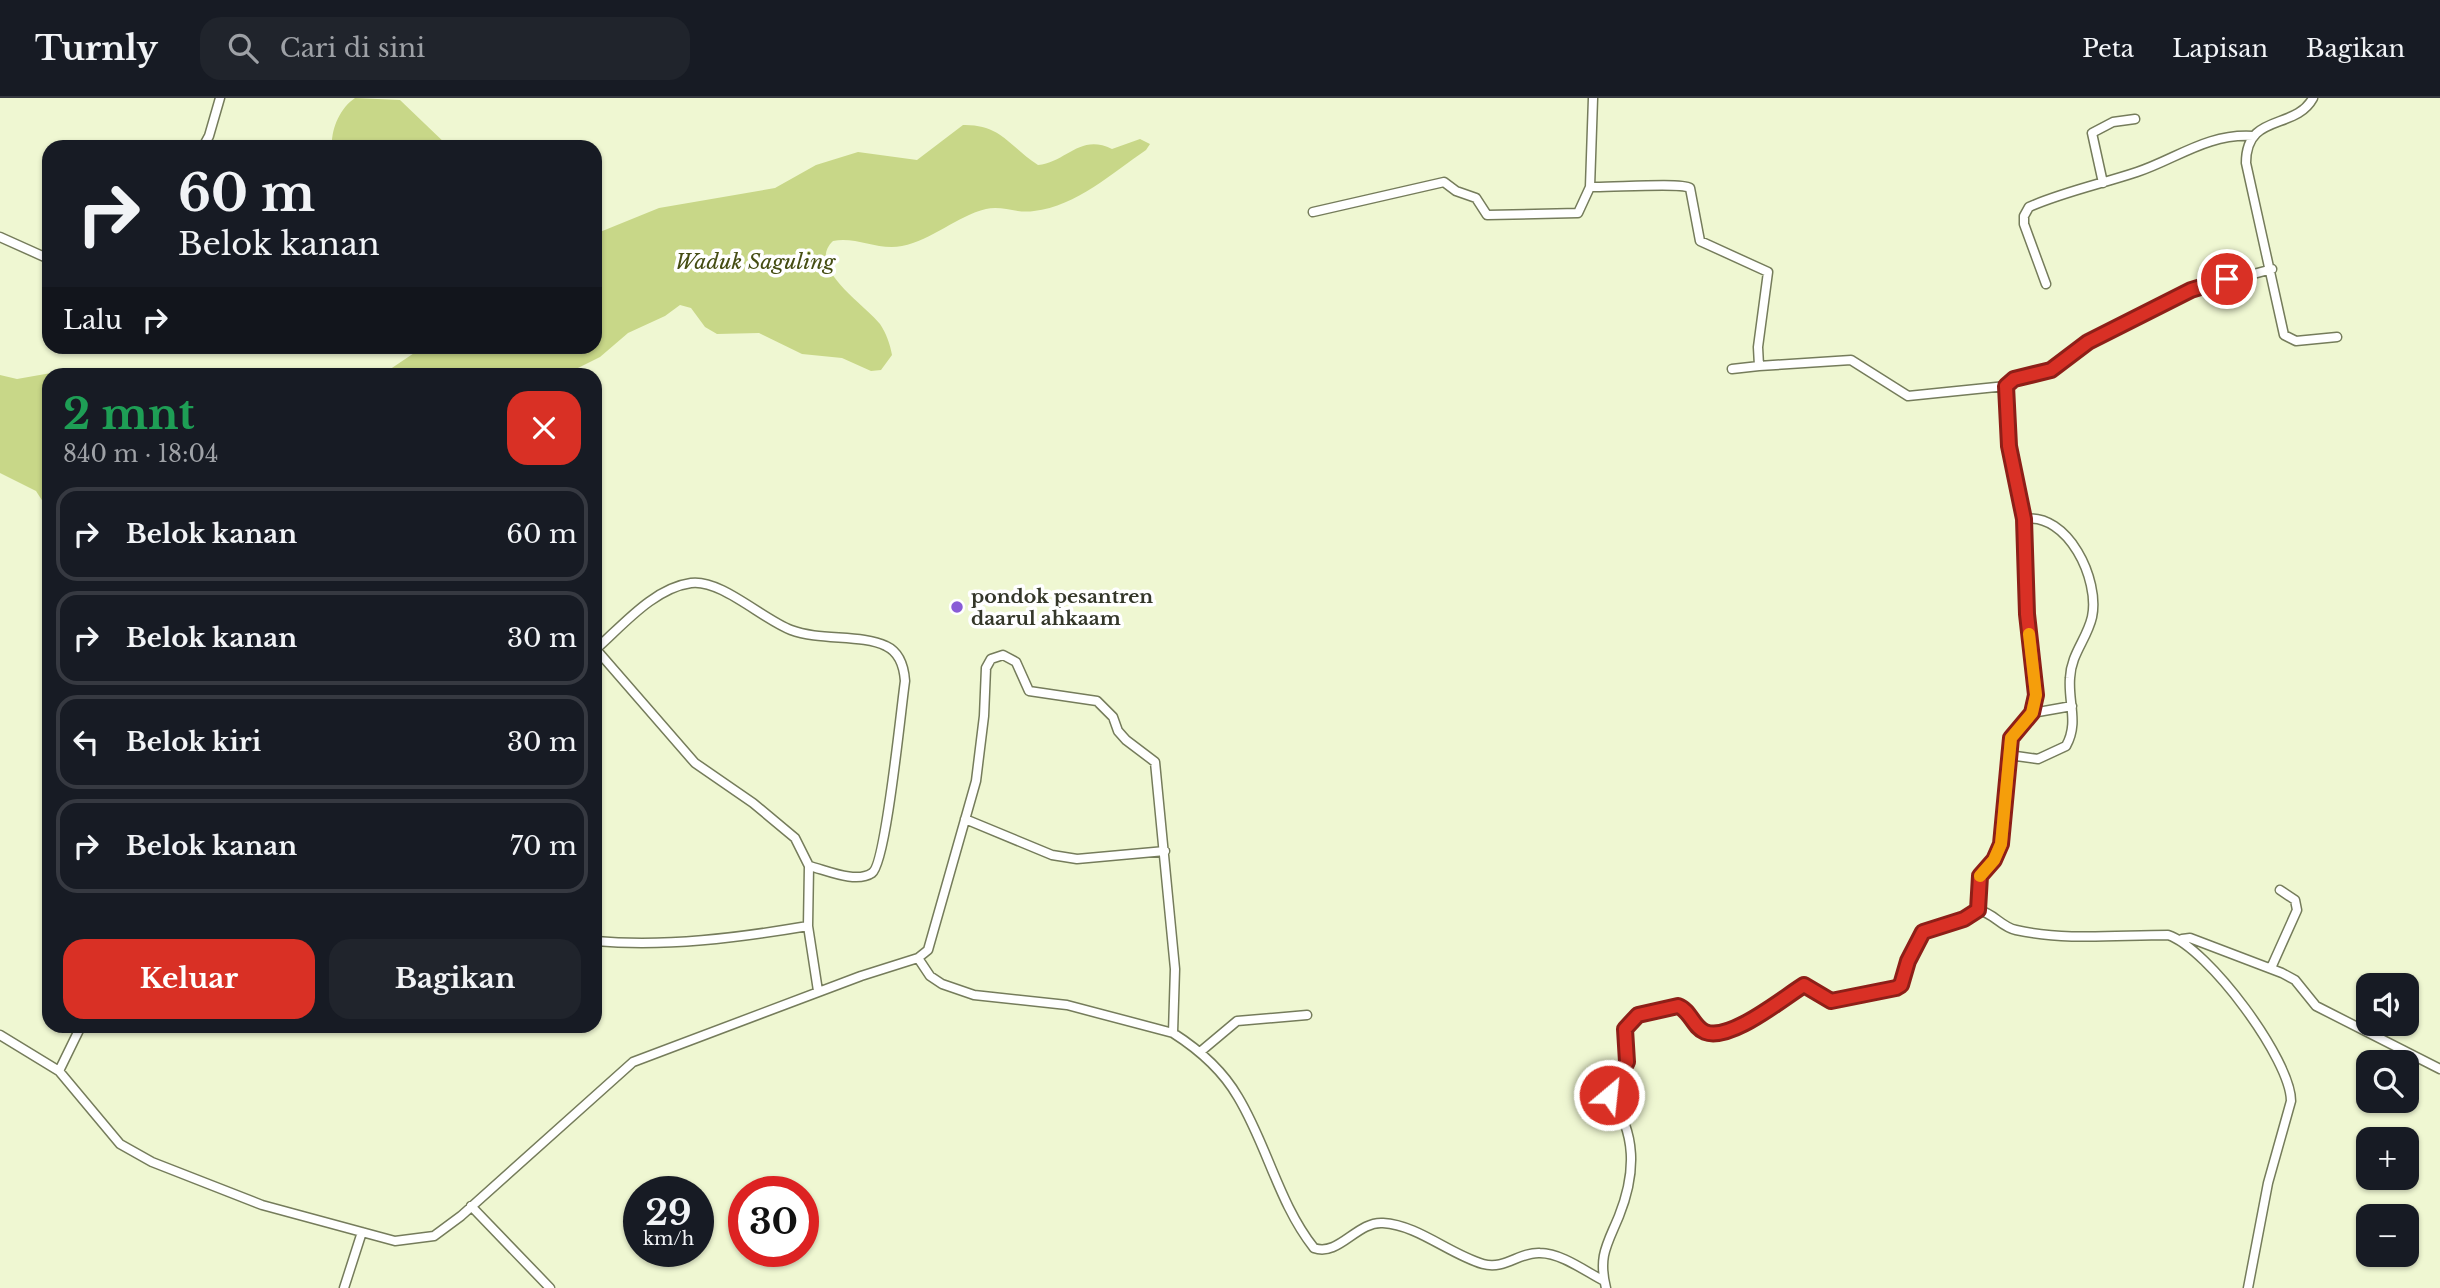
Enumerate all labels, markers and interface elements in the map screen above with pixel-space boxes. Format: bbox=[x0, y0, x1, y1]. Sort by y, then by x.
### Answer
search box bbox=[200, 17, 690, 80]
text: Turnly bbox=[35, 28, 158, 69]
icon: search bbox=[224, 29, 262, 67]
text: Cari di sini bbox=[280, 32, 425, 64]
text: Peta bbox=[2082, 34, 2134, 63]
text: Lapisan bbox=[2172, 34, 2268, 63]
text: Bagikan bbox=[2306, 34, 2405, 63]
text: 60 m bbox=[178, 163, 315, 224]
icon: right bbox=[63, 168, 154, 259]
text: Belok kanan bbox=[178, 224, 380, 264]
water label: Waduk Saguling bbox=[675, 249, 836, 275]
pin bbox=[2197, 249, 2257, 309]
icon: arrive bbox=[2208, 260, 2246, 298]
icon: right bbox=[136, 301, 174, 339]
text: Lalu bbox=[63, 304, 122, 336]
text: 2 mnt bbox=[63, 388, 195, 440]
button: close bbox=[507, 391, 581, 465]
text: 840 m · 18:04 bbox=[63, 440, 218, 468]
icon: right bbox=[67, 515, 105, 553]
text: Belok kanan bbox=[126, 518, 297, 550]
text: 60 m bbox=[506, 518, 577, 550]
place label: pondok pesantren daarul ahkaam bbox=[971, 585, 1153, 630]
marker: pondok pesantren daarul ahkaam bbox=[949, 599, 965, 615]
icon: right bbox=[67, 619, 105, 657]
text: Belok kanan bbox=[126, 622, 297, 654]
text: 30 m bbox=[507, 622, 577, 654]
icon: left bbox=[67, 723, 105, 761]
text: Belok kiri bbox=[126, 726, 261, 758]
text: 30 m bbox=[507, 726, 577, 758]
icon: right bbox=[67, 827, 105, 865]
text: Belok kanan bbox=[126, 830, 297, 862]
text: 70 m bbox=[510, 830, 577, 862]
button: Keluar bbox=[63, 939, 315, 1019]
button: Bagikan bbox=[329, 939, 581, 1019]
map controls bbox=[2356, 973, 2419, 1267]
button: sound bbox=[2356, 973, 2419, 1036]
button: search bbox=[2356, 1050, 2419, 1113]
position arrow bbox=[1572, 1058, 1646, 1132]
button: + bbox=[2356, 1127, 2419, 1190]
speed limit sign: 30 bbox=[728, 1176, 819, 1267]
text: 29 bbox=[645, 1191, 692, 1234]
button: − bbox=[2356, 1204, 2419, 1267]
text: km/h bbox=[643, 1228, 694, 1250]

